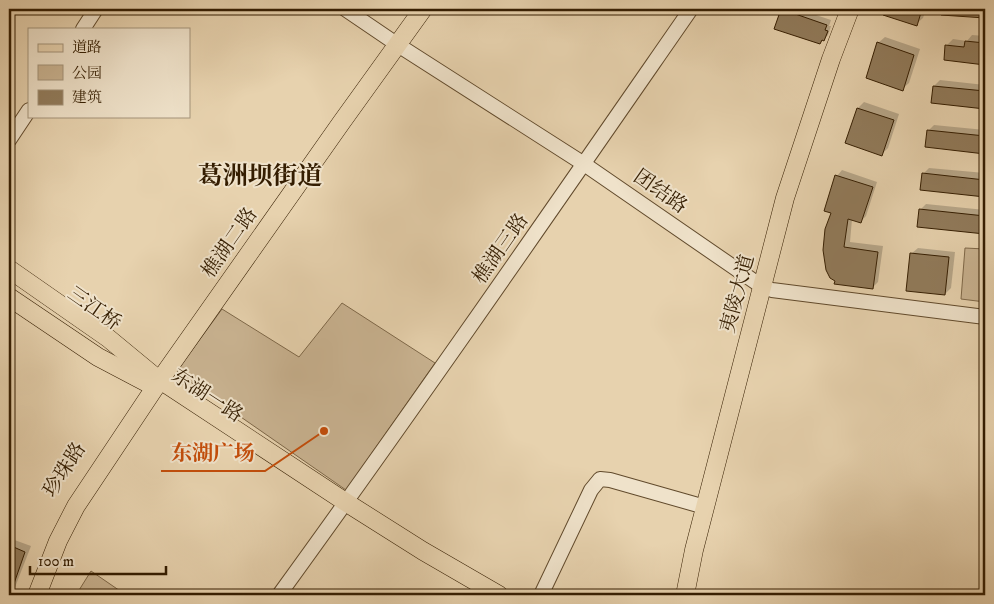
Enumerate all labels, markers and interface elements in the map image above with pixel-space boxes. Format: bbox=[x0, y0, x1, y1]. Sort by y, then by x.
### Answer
legend bbox=[28, 28, 190, 118]
text: 道路 bbox=[72, 38, 102, 57]
text: 公园 bbox=[72, 64, 102, 83]
text: 建筑 bbox=[72, 88, 102, 107]
district label: 葛洲坝街道 bbox=[197, 161, 323, 192]
street label: 团结路 bbox=[628, 165, 692, 219]
street label: 樵湖二路 bbox=[197, 203, 263, 283]
street label: 樵湖三路 bbox=[468, 209, 534, 289]
street label: 夷陵大道 bbox=[716, 252, 760, 336]
street label: 三江桥 bbox=[62, 282, 126, 336]
street label: 东湖一路 bbox=[167, 364, 247, 428]
callout: 东湖广场 bbox=[161, 435, 265, 471]
street label: 珍珠路 bbox=[38, 438, 92, 502]
text: 东湖广场 bbox=[171, 441, 255, 467]
scale bar bbox=[30, 544, 166, 576]
text: 100 m bbox=[38, 552, 74, 571]

